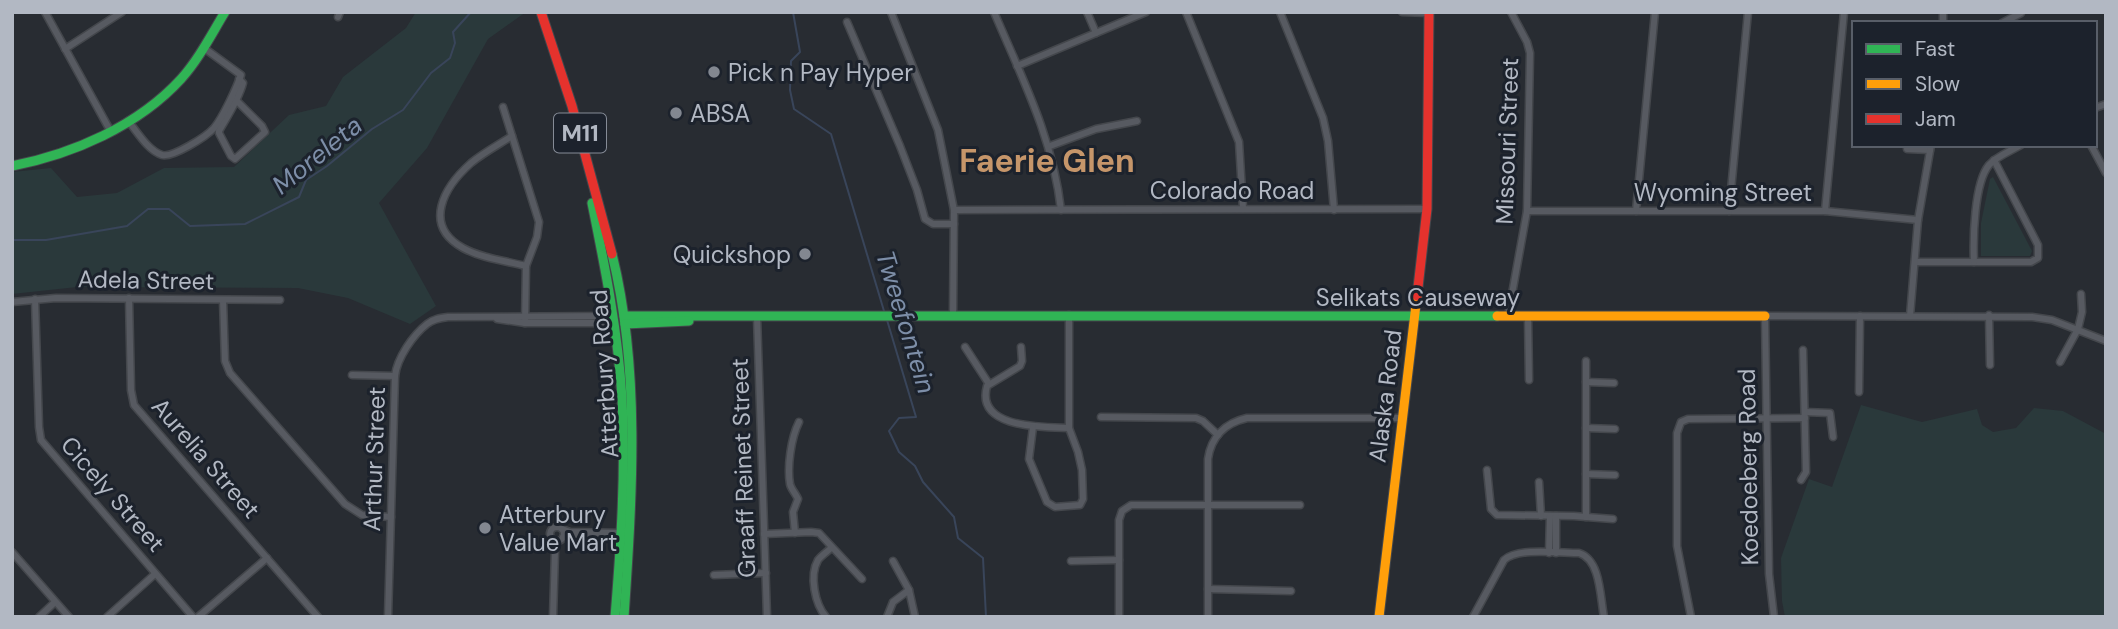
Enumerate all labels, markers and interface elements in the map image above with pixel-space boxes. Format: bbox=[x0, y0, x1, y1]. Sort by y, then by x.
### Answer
legend bbox=[1852, 21, 2097, 147]
text: Fast bbox=[1915, 35, 1955, 63]
place label: Pick n Pay Hyper bbox=[728, 57, 913, 88]
street label: Missouri Street bbox=[1489, 57, 1525, 225]
marker: Pick n Pay Hyper bbox=[706, 64, 722, 80]
text: Slow bbox=[1915, 70, 1960, 98]
place label: ABSA bbox=[690, 98, 750, 129]
marker: ABSA bbox=[668, 105, 684, 121]
text: Jam bbox=[1915, 105, 1956, 133]
water label: Moreleta bbox=[265, 108, 369, 202]
road number: M11 bbox=[554, 114, 606, 152]
district label: Faerie Glen bbox=[959, 140, 1135, 182]
street label: Colorado Road bbox=[1150, 175, 1314, 206]
street label: Wyoming Street bbox=[1634, 177, 1812, 208]
place label: Quickshop bbox=[673, 239, 791, 270]
marker: Quickshop bbox=[797, 246, 813, 262]
water label: Tweefontein bbox=[868, 246, 944, 398]
street label: Adela Street bbox=[77, 263, 215, 297]
street label: Selikats Causeway bbox=[1316, 282, 1520, 313]
street label: Atterbury Road bbox=[583, 289, 625, 459]
street label: Alaska Road bbox=[1361, 328, 1409, 464]
street label: Graaff Reinet Street bbox=[724, 358, 762, 578]
street label: Koedoeberg Road bbox=[1731, 368, 1765, 566]
street label: Arthur Street bbox=[356, 386, 392, 532]
street label: Aurelia Street bbox=[145, 391, 267, 525]
street label: Cicely Street bbox=[54, 430, 172, 558]
place label: Atterbury Value Mart bbox=[499, 499, 617, 558]
marker: Atterbury Value Mart bbox=[477, 520, 493, 536]

